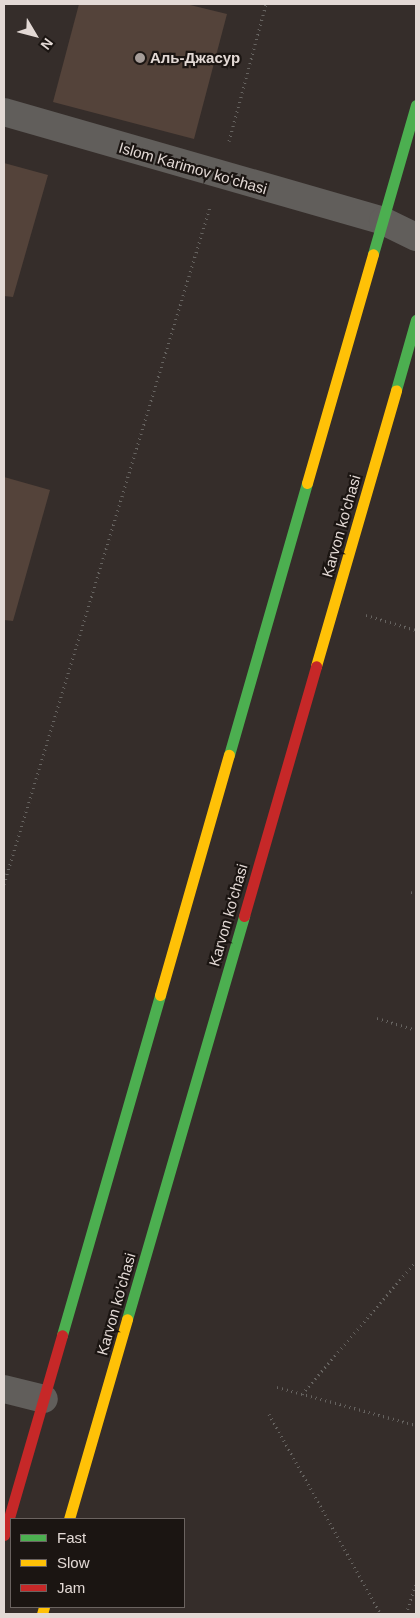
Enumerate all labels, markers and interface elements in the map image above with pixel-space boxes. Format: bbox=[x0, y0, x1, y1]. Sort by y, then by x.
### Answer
north arrow bbox=[10, 10, 60, 60]
text: N bbox=[38, 35, 56, 53]
place label: Аль-Джасур bbox=[150, 49, 240, 67]
marker: Аль-Джасур bbox=[134, 52, 146, 64]
street label: Islom Karimov ko‘chasi bbox=[117, 138, 269, 198]
street label: Karvon ko'chasi bbox=[318, 473, 364, 579]
street label: Karvon ko'chasi bbox=[205, 862, 251, 968]
street label: Karvon ko'chasi bbox=[93, 1251, 139, 1357]
legend bbox=[10, 1518, 185, 1608]
text: Fast bbox=[57, 1529, 86, 1546]
text: Slow bbox=[57, 1554, 90, 1571]
text: Jam bbox=[57, 1579, 85, 1596]

